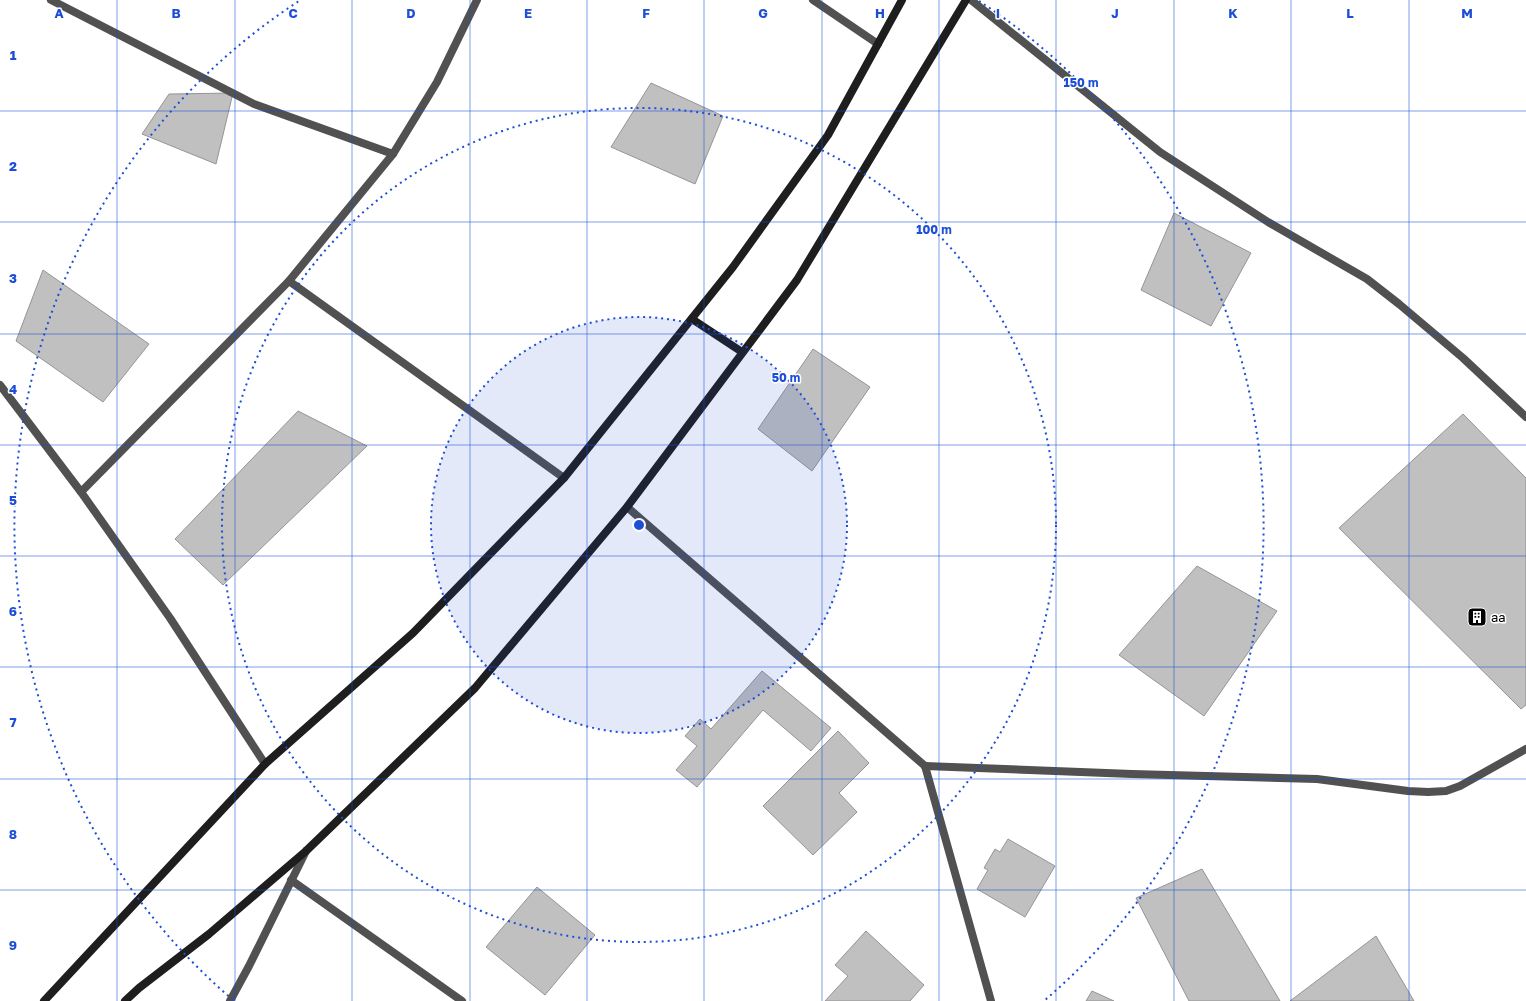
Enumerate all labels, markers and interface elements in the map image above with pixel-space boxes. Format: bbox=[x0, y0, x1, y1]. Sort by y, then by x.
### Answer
text: A bbox=[54, 5, 64, 21]
text: B bbox=[171, 5, 181, 21]
text: C bbox=[288, 5, 298, 21]
text: D bbox=[406, 5, 416, 21]
text: E bbox=[524, 5, 532, 21]
text: F bbox=[642, 5, 650, 21]
text: G bbox=[758, 5, 768, 21]
text: H bbox=[875, 5, 885, 21]
text: I bbox=[996, 5, 1000, 21]
text: J bbox=[1111, 5, 1119, 21]
text: K bbox=[1228, 5, 1238, 21]
text: L bbox=[1346, 5, 1354, 21]
text: M bbox=[1461, 5, 1473, 21]
text: 1 bbox=[10, 47, 17, 63]
text: 150 m bbox=[1064, 75, 1098, 90]
text: 2 bbox=[9, 158, 17, 174]
text: 100 m bbox=[916, 222, 952, 237]
text: 3 bbox=[9, 270, 17, 286]
text: 50 m bbox=[772, 370, 800, 385]
text: 4 bbox=[9, 381, 17, 397]
text: 5 bbox=[9, 492, 17, 508]
centre of rings bbox=[632, 518, 646, 532]
text: 6 bbox=[9, 603, 17, 619]
building icon: aa bbox=[1466, 606, 1488, 628]
place label: aa bbox=[1491, 609, 1506, 625]
text: 7 bbox=[9, 714, 17, 730]
text: 8 bbox=[9, 826, 17, 842]
text: 9 bbox=[9, 937, 17, 953]

